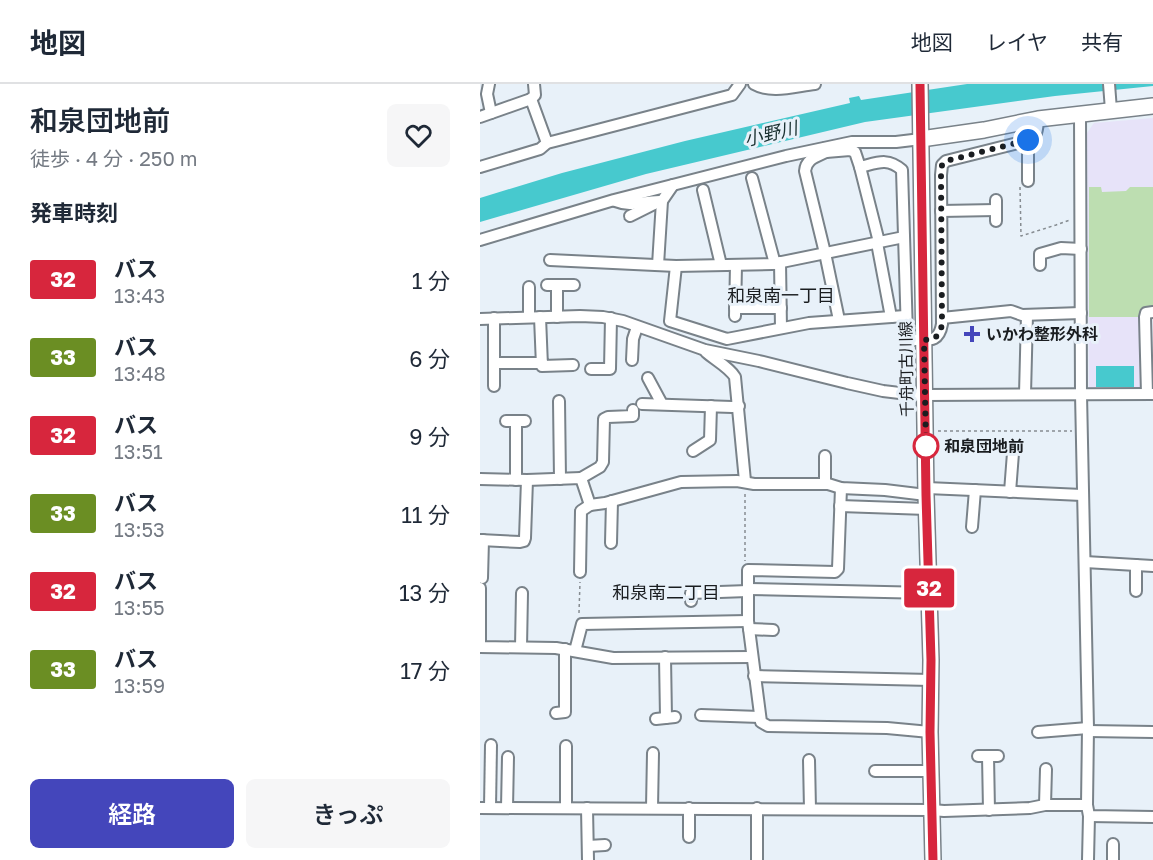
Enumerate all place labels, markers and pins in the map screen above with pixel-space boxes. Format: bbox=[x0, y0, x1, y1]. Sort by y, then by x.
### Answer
place label: いかわ整形外科 bbox=[986, 324, 1098, 344]
marker: いかわ整形外科 bbox=[963, 325, 981, 343]
marker: 和泉団地前 bbox=[913, 433, 939, 459]
place label: 和泉団地前 bbox=[944, 436, 1024, 456]

